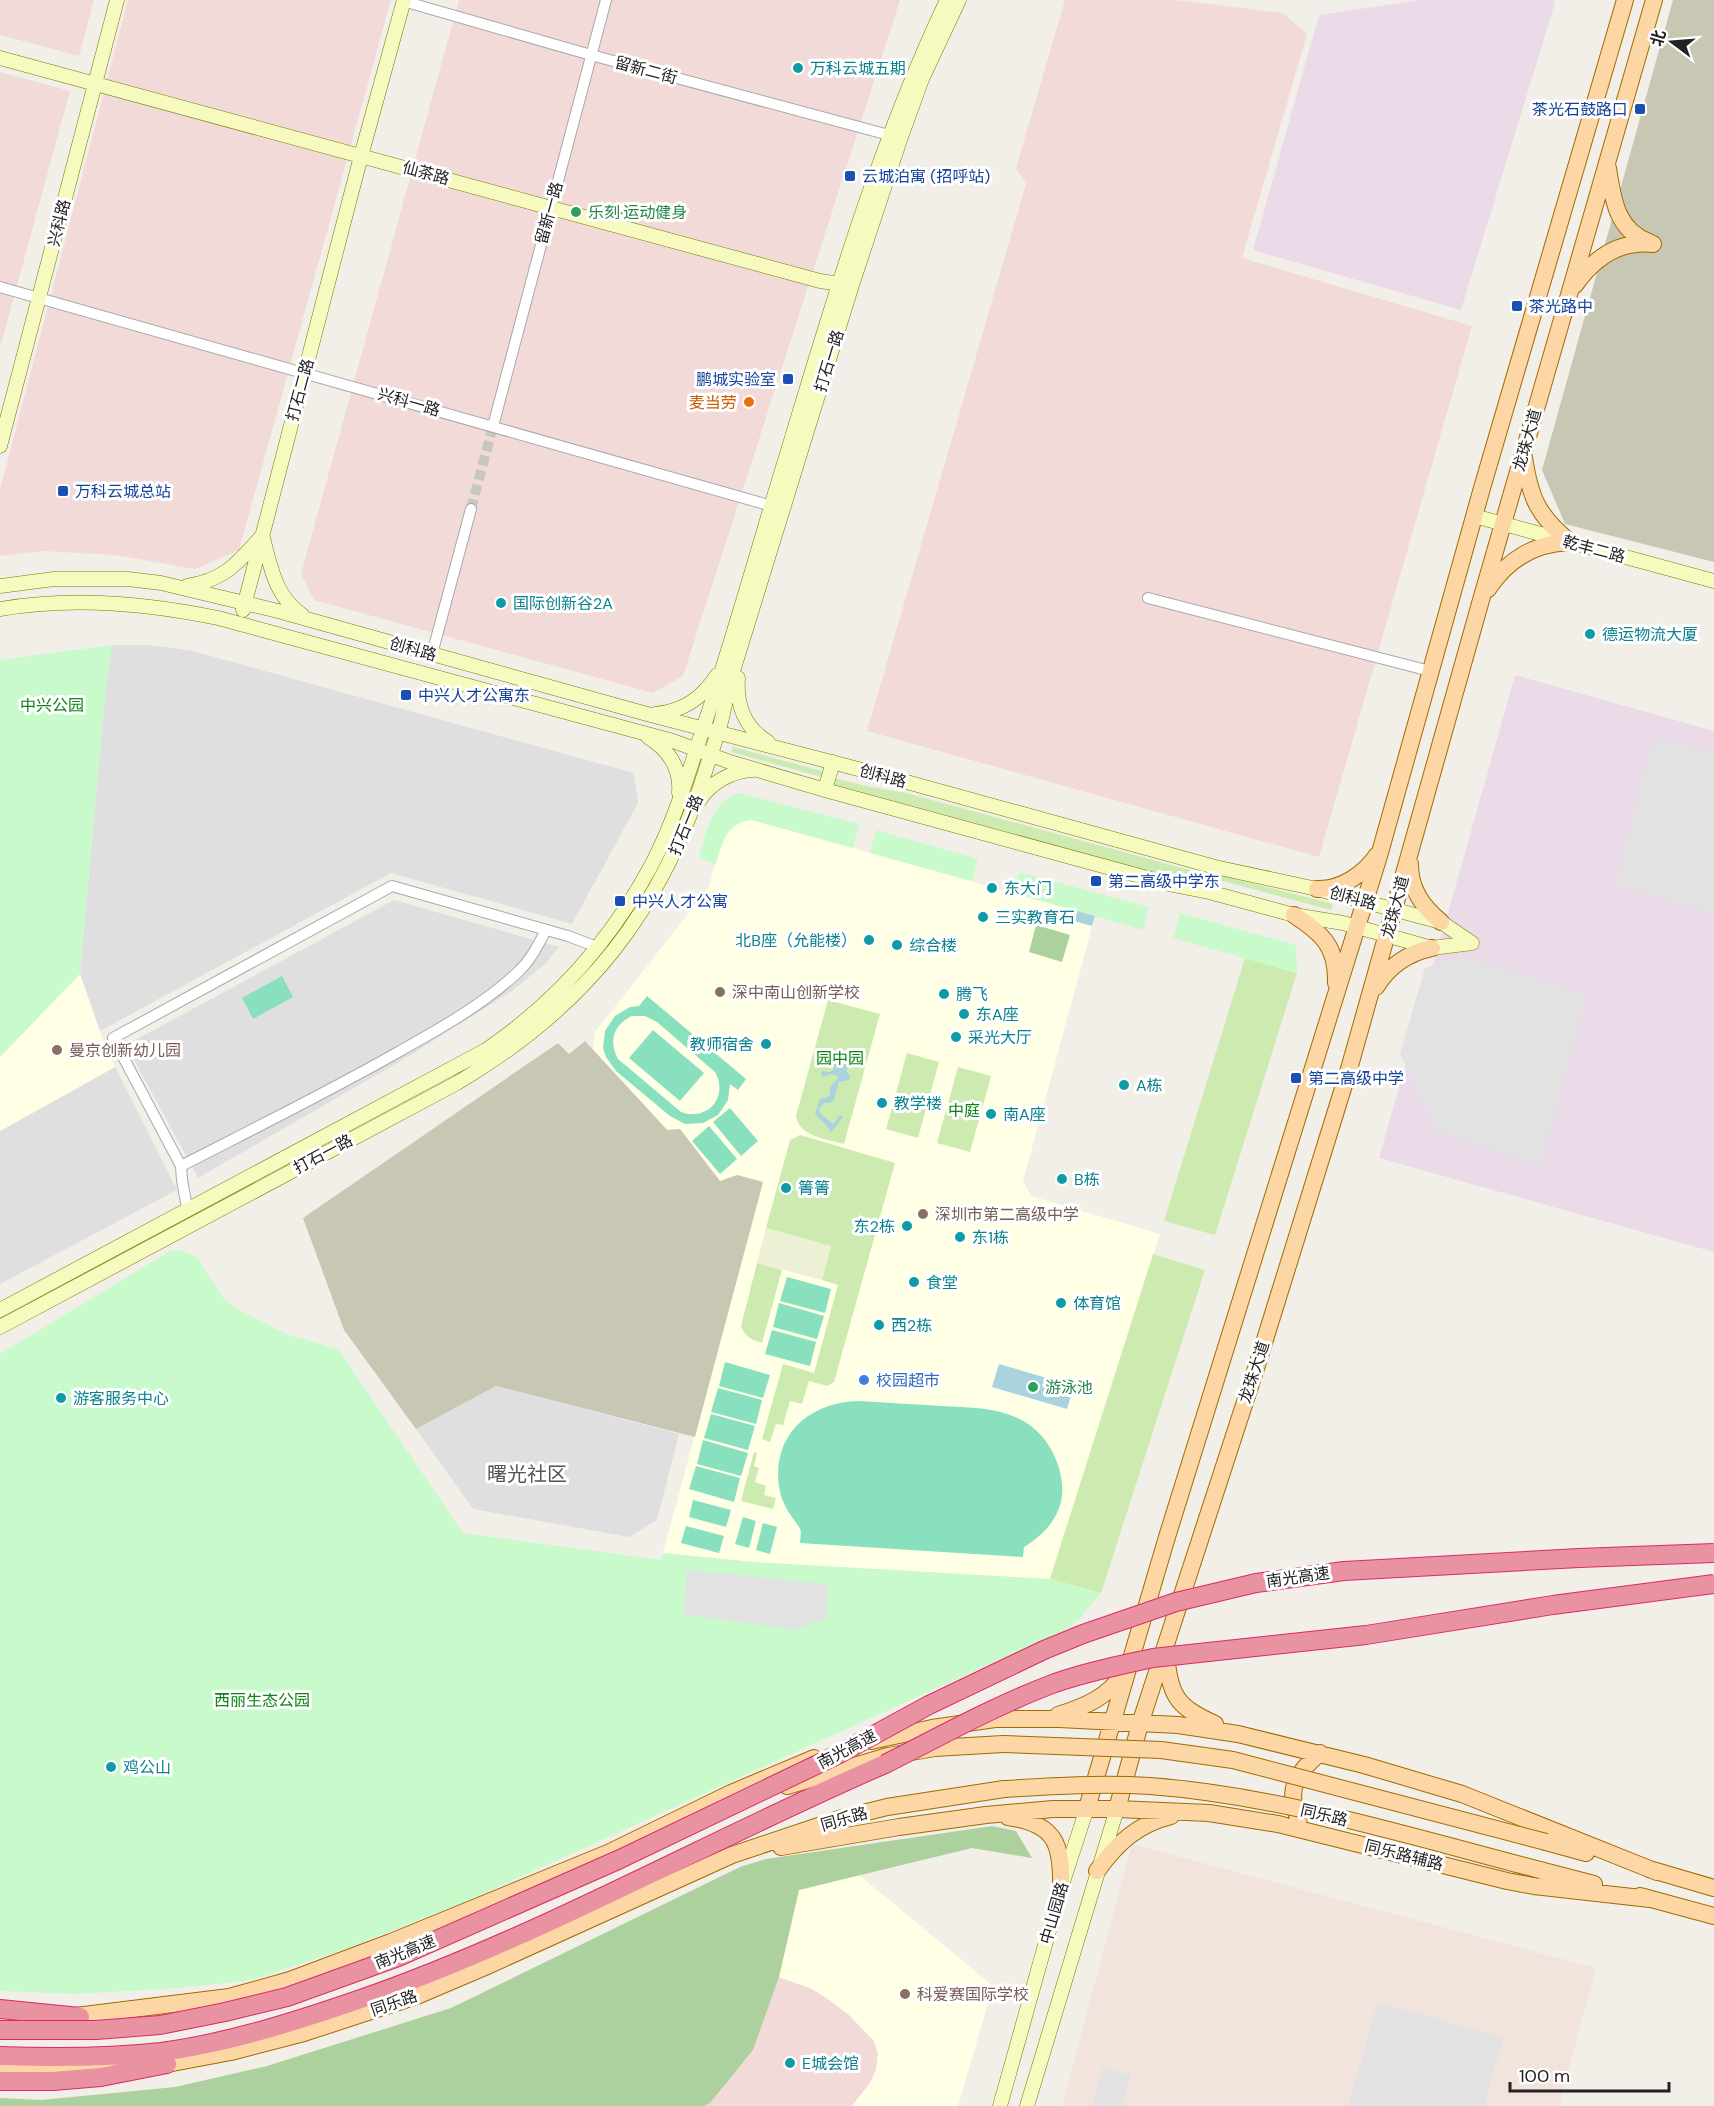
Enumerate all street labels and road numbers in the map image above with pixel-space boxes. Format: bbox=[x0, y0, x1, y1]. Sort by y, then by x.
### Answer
street label: 留新二街 bbox=[612, 52, 680, 88]
street label: 仙茶路 bbox=[400, 157, 452, 189]
street label: 留新一路 bbox=[531, 179, 567, 247]
street label: 兴科路 bbox=[43, 197, 75, 249]
street label: 打石一路 bbox=[810, 327, 848, 395]
street label: 打石二路 bbox=[282, 356, 318, 424]
street label: 兴科一路 bbox=[375, 383, 443, 421]
street label: 龙珠大道 bbox=[1508, 406, 1546, 474]
street label: 乾丰二路 bbox=[1560, 531, 1628, 567]
street label: 创科路 bbox=[387, 632, 439, 666]
street label: 创科路 bbox=[857, 760, 909, 792]
street label: 打石一路 bbox=[664, 791, 708, 859]
street label: 龙珠大道 bbox=[1377, 873, 1413, 941]
street label: 创科路 bbox=[1327, 882, 1379, 914]
street label: 打石一路 bbox=[290, 1130, 356, 1178]
street label: 龙珠大道 bbox=[1234, 1338, 1274, 1406]
street label: 南光高速 bbox=[1265, 1562, 1331, 1592]
street label: 南光高速 bbox=[814, 1725, 880, 1773]
street label: 同乐路 bbox=[1298, 1799, 1350, 1831]
street label: 同乐路 bbox=[818, 1802, 870, 1836]
street label: 同乐路辅路 bbox=[1363, 1835, 1445, 1875]
street label: 中山园路 bbox=[1035, 1879, 1073, 1947]
street label: 南光高速 bbox=[371, 1930, 439, 1974]
street label: 同乐路 bbox=[368, 1985, 420, 2021]

